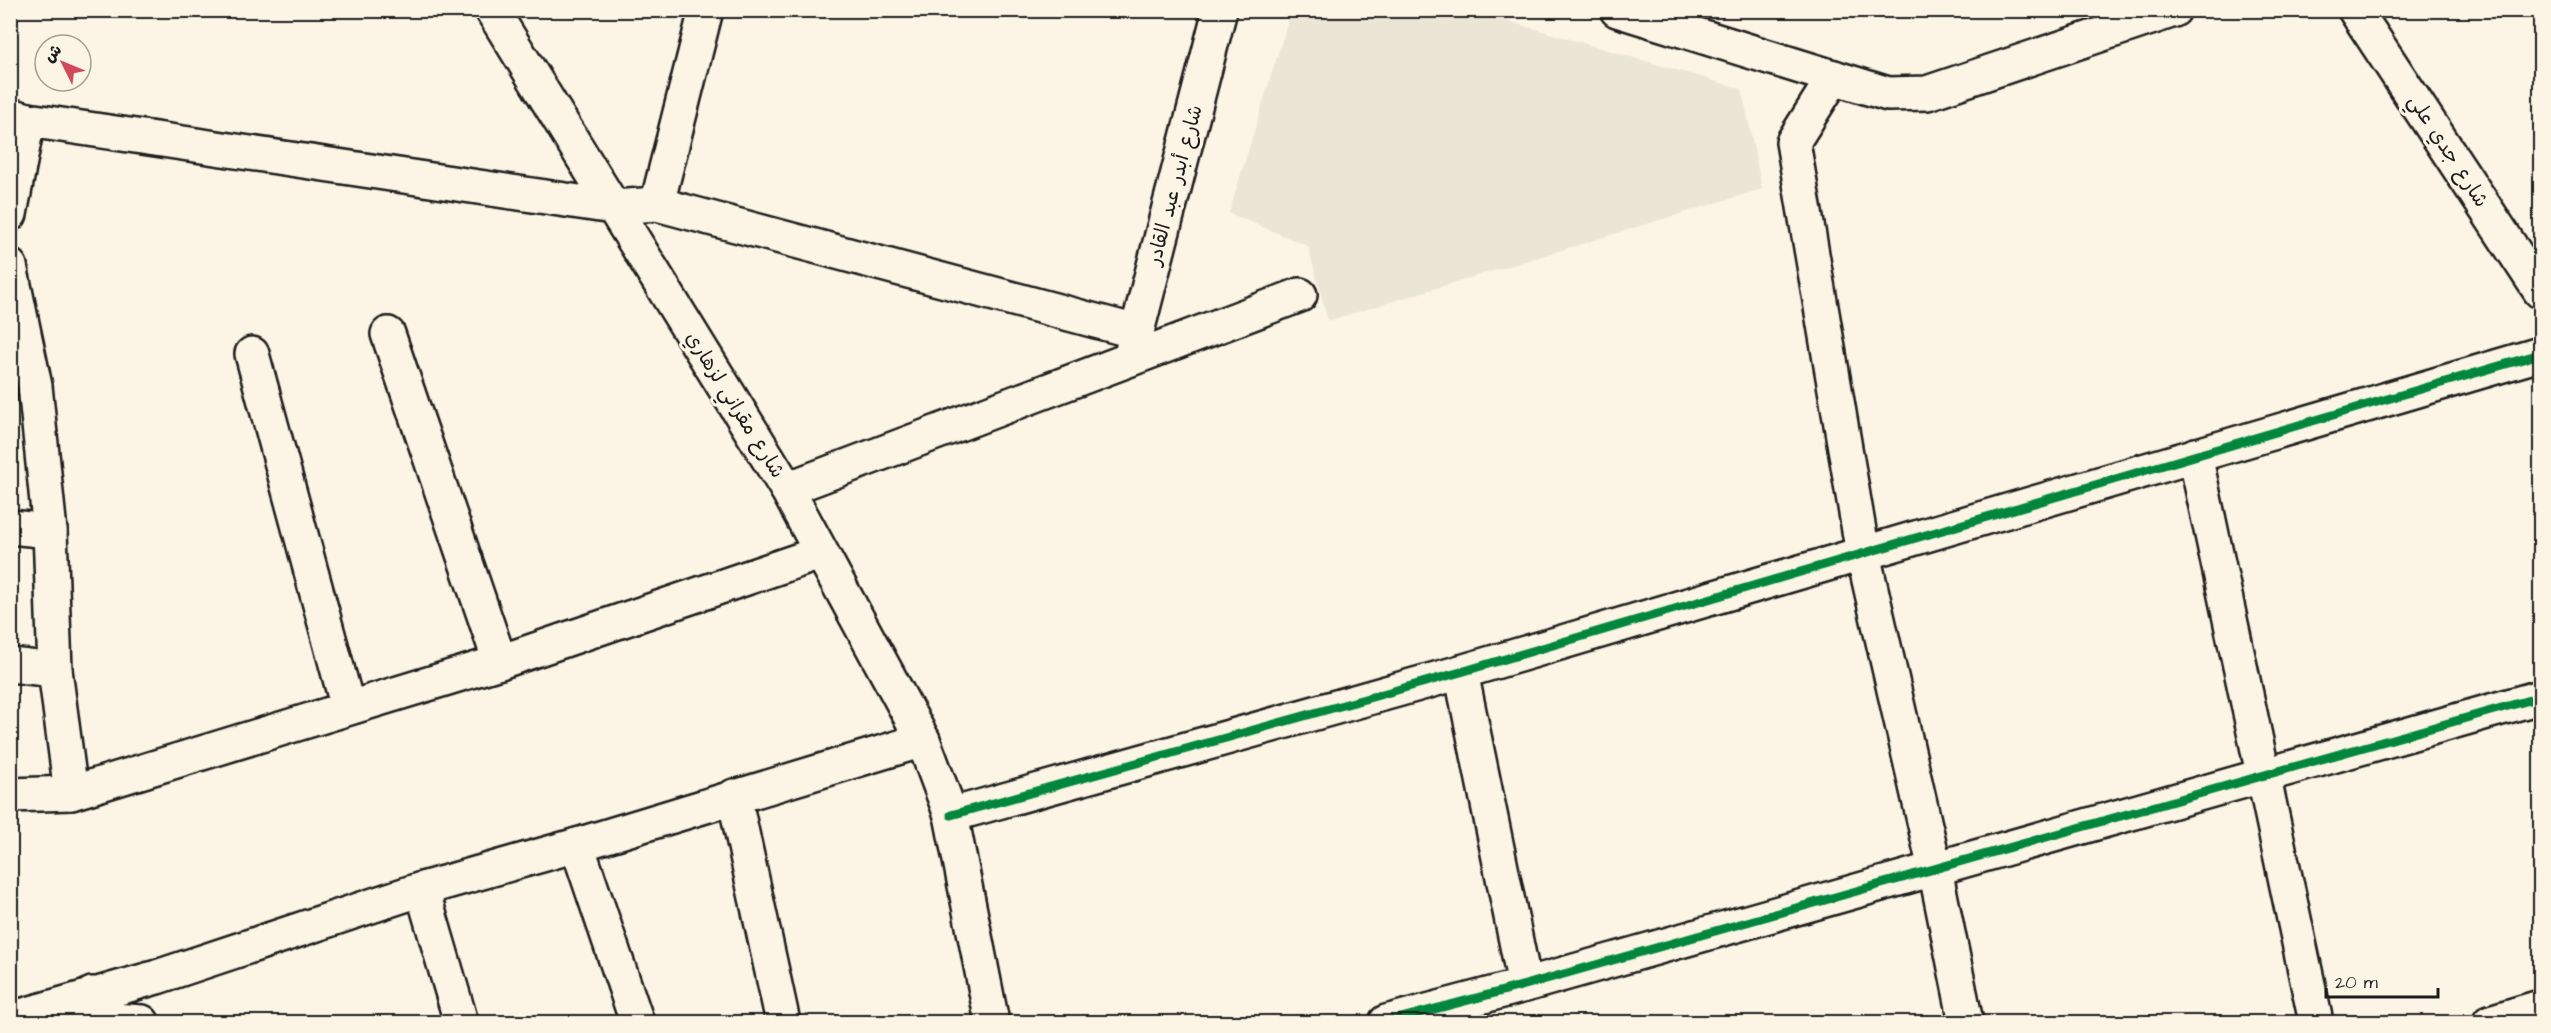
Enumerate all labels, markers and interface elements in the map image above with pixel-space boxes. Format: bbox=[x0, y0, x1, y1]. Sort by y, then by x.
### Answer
north arrow bbox=[33, 33, 93, 93]
text: ش bbox=[39, 40, 67, 67]
street label: شارع جدي علي bbox=[2399, 89, 2495, 214]
street label: شارع أبدر عبد القادر bbox=[1140, 102, 1210, 270]
street label: شارع مقراني لزهاري bbox=[676, 326, 791, 485]
scale bar bbox=[2326, 961, 2438, 999]
text: 20 m bbox=[2335, 970, 2378, 995]

